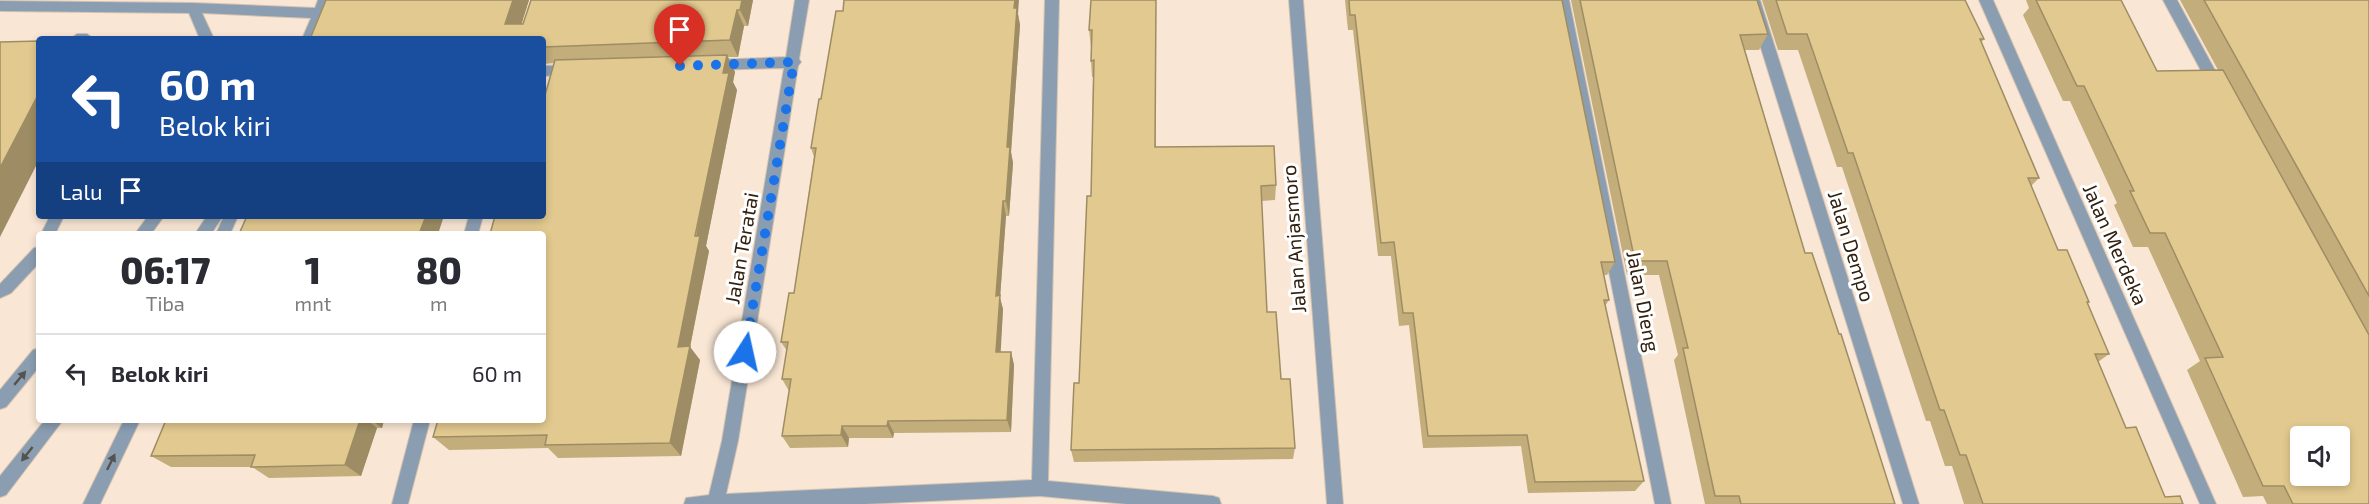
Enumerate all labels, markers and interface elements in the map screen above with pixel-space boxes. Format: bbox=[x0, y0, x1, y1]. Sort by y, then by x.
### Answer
pin bbox=[654, 4, 705, 66]
icon: arrive bbox=[663, 13, 696, 46]
text: 60 m bbox=[159, 58, 256, 108]
icon: left bbox=[60, 60, 138, 138]
text: Belok kiri bbox=[159, 109, 271, 141]
street label: Jalan Anjasmoro bbox=[1276, 164, 1310, 314]
icon: arrive bbox=[114, 174, 147, 207]
text: Lalu bbox=[60, 178, 102, 204]
street label: Jalan Merdeka bbox=[2079, 180, 2153, 308]
street label: Jalan Dempo bbox=[1824, 187, 1880, 305]
street label: Jalan Teratai bbox=[719, 190, 763, 306]
text: 06:17 bbox=[120, 248, 210, 291]
text: 1 bbox=[305, 248, 321, 291]
text: 80 bbox=[416, 248, 462, 291]
street label: Jalan Dieng bbox=[1622, 248, 1666, 354]
text: Tiba bbox=[146, 291, 185, 315]
text: mnt bbox=[295, 291, 331, 315]
text: m bbox=[430, 291, 447, 315]
position arrow bbox=[713, 320, 777, 384]
icon: left bbox=[60, 357, 93, 390]
text: Belok kiri bbox=[111, 360, 208, 386]
text: 60 m bbox=[472, 360, 522, 386]
one-way arrow bbox=[13, 370, 26, 386]
map controls bbox=[2290, 426, 2350, 486]
button: sound bbox=[2290, 426, 2350, 486]
one-way arrow bbox=[22, 447, 34, 462]
one-way arrow bbox=[106, 453, 116, 471]

